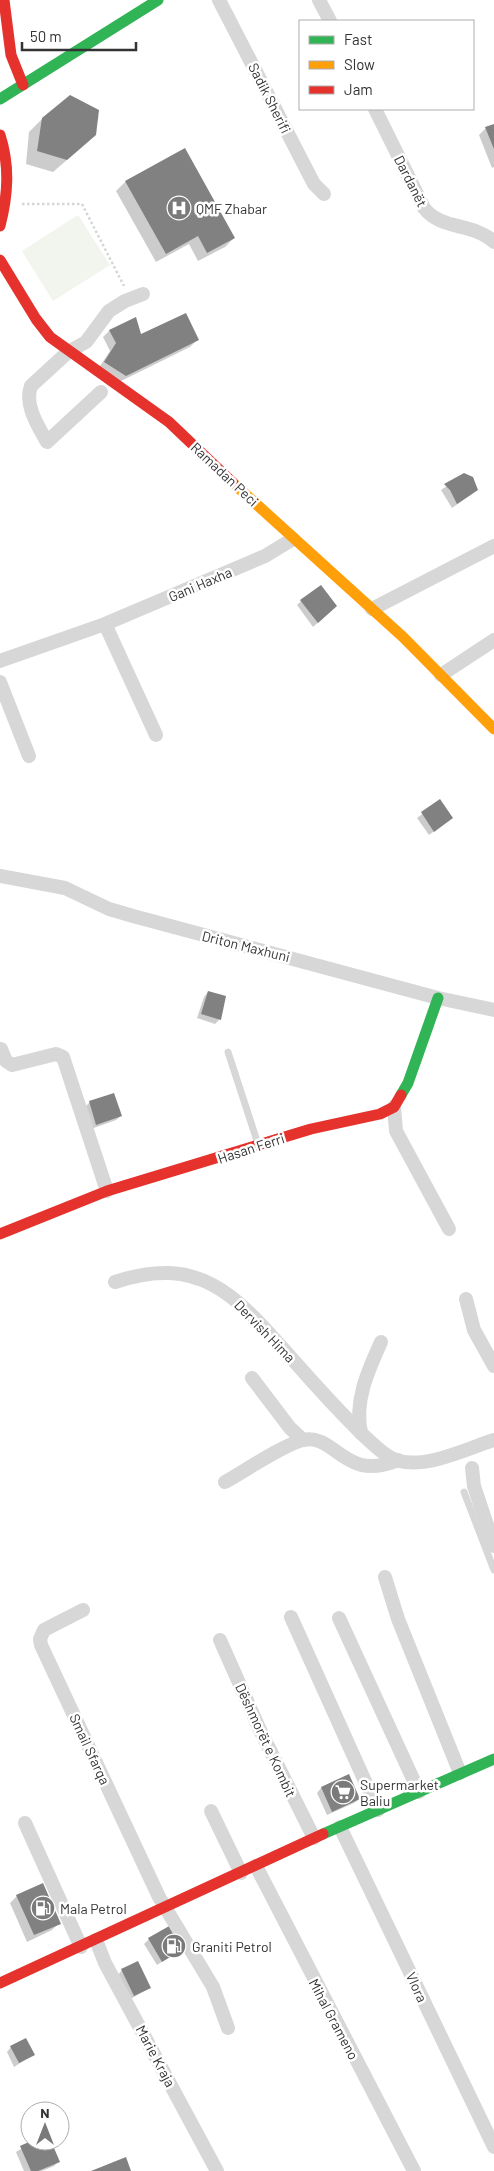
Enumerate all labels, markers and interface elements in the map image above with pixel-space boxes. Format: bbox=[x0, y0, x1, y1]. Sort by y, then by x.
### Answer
scale bar bbox=[22, 20, 136, 52]
legend bbox=[299, 20, 474, 110]
text: 50 m bbox=[30, 27, 62, 45]
text: Fast bbox=[344, 30, 372, 48]
text: Slow bbox=[344, 55, 375, 73]
street label: Sadik Sherifi bbox=[245, 60, 295, 136]
text: Jam bbox=[344, 80, 373, 98]
street label: Dardanët bbox=[391, 152, 431, 210]
hospital icon: QMF Zhabar bbox=[166, 195, 192, 221]
place label: QMF Zhabar bbox=[196, 200, 267, 217]
street label: Ramadan Peci bbox=[188, 438, 262, 510]
street label: Gani Haxha bbox=[166, 563, 234, 605]
street label: Driton Maxhuni bbox=[200, 927, 292, 965]
street label: Hasan Ferri bbox=[215, 1129, 287, 1167]
street label: Dervish Hima bbox=[231, 1296, 299, 1366]
street label: Dëshmorët e Kombit bbox=[232, 1680, 300, 1800]
street label: Smail Sfarqa bbox=[66, 1711, 114, 1787]
place label: Supermarket Baliu bbox=[360, 1776, 439, 1809]
supermarket icon: Supermarket Baliu bbox=[330, 1779, 356, 1805]
fuel station icon: Mala Petrol bbox=[30, 1895, 56, 1921]
place label: Mala Petrol bbox=[60, 1900, 127, 1917]
fuel station icon: Graniti Petrol bbox=[161, 1933, 187, 1959]
place label: Graniti Petrol bbox=[192, 1938, 272, 1955]
street label: Vlora bbox=[403, 1969, 431, 2005]
street label: Mihal Grameno bbox=[306, 1976, 362, 2062]
street label: Marie Kraja bbox=[133, 2022, 179, 2090]
north arrow bbox=[20, 2101, 70, 2151]
text: N bbox=[40, 2104, 50, 2121]

